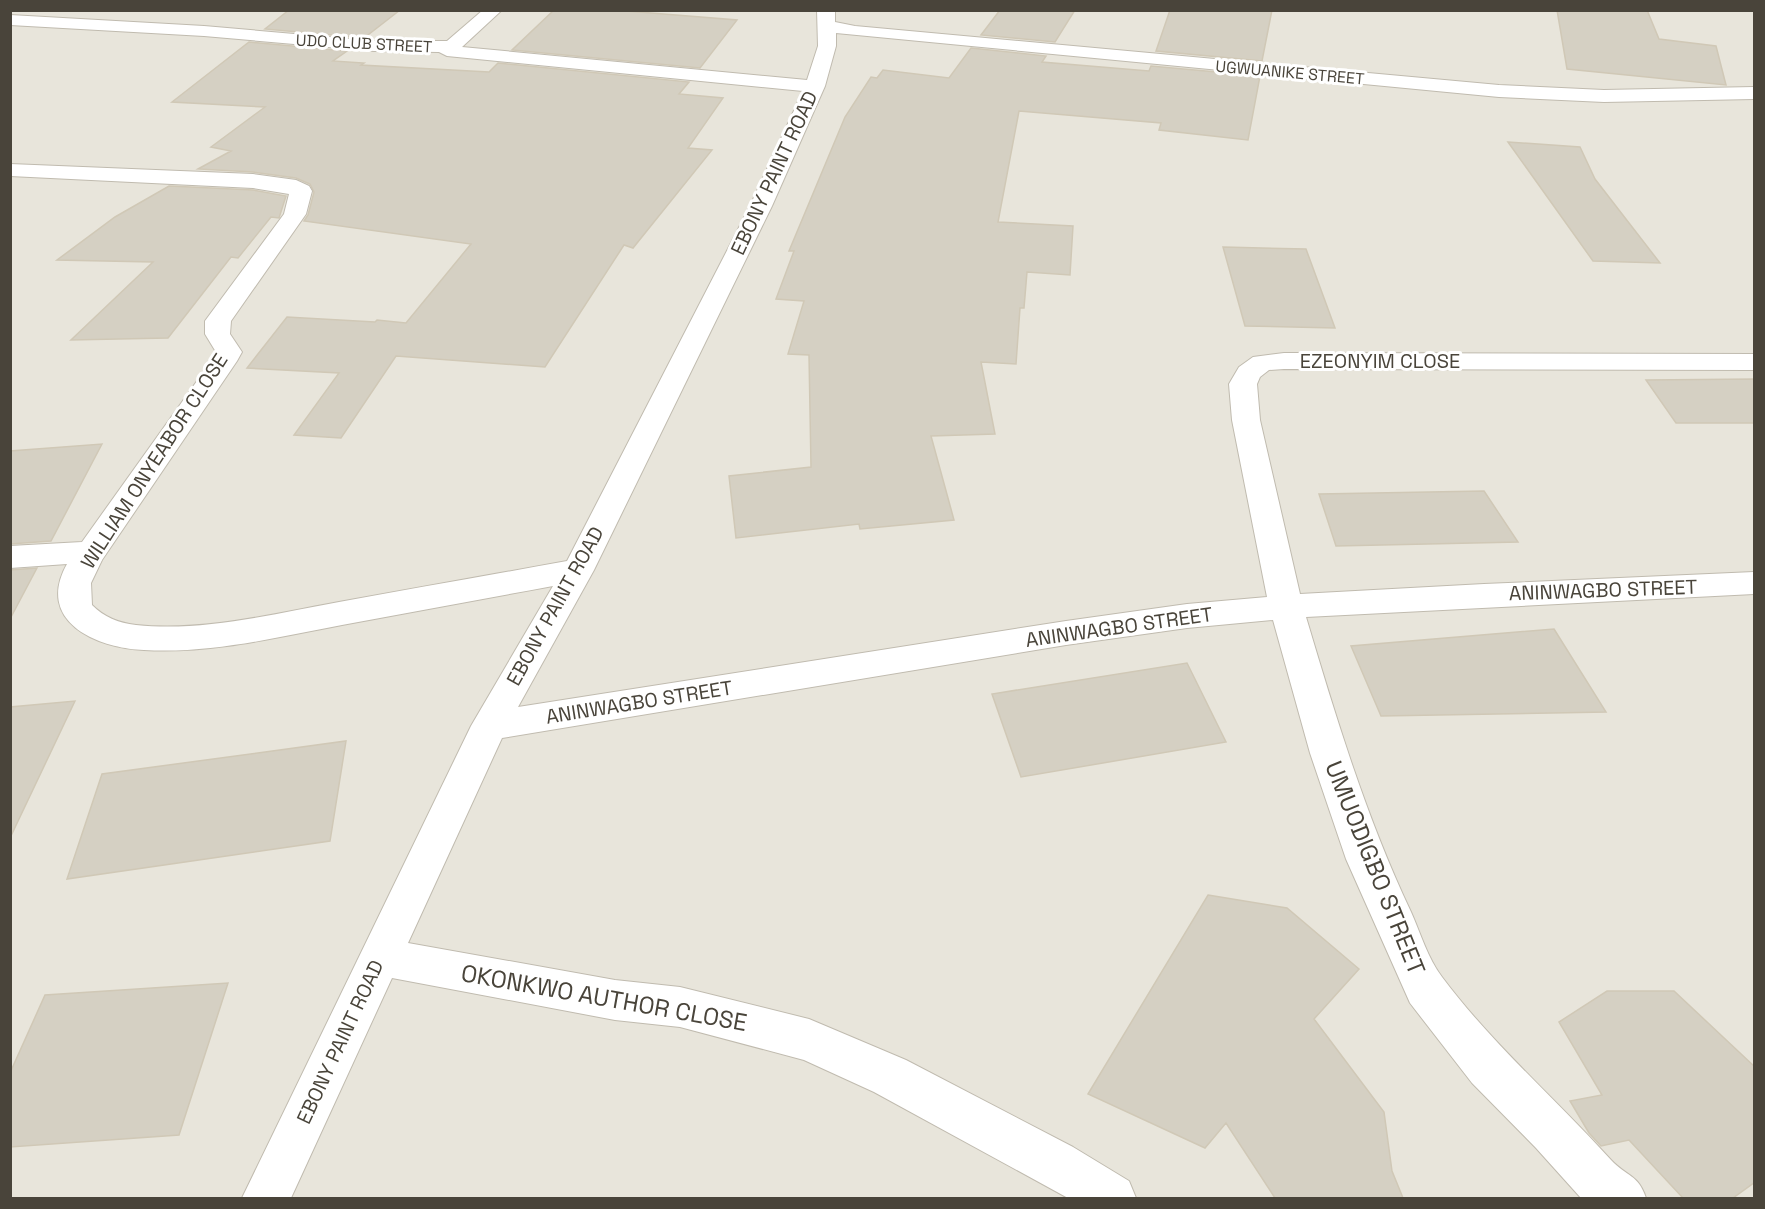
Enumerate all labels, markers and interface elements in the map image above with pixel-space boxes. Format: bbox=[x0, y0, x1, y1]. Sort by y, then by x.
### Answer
street label: UDO CLUB STREET bbox=[295, 29, 433, 58]
street label: UGWUANIKE STREET bbox=[1215, 56, 1365, 89]
street label: EBONY PAINT ROAD bbox=[725, 87, 823, 259]
street label: WILLIAM ONYEABOR CLOSE bbox=[75, 348, 233, 574]
street label: EZEONYIM CLOSE bbox=[1300, 348, 1460, 374]
street label: EBONY PAINT ROAD bbox=[501, 522, 609, 690]
street label: ANINWAGBO STREET bbox=[1508, 574, 1698, 606]
street label: ANINWAGBO STREET bbox=[1024, 601, 1214, 653]
street label: ANINWAGBO STREET bbox=[544, 674, 734, 730]
street label: UMUODIGBO STREET bbox=[1318, 756, 1433, 979]
street label: EBONY PAINT ROAD bbox=[291, 956, 389, 1128]
street label: OKONKWO AUTHOR CLOSE bbox=[459, 957, 749, 1038]

